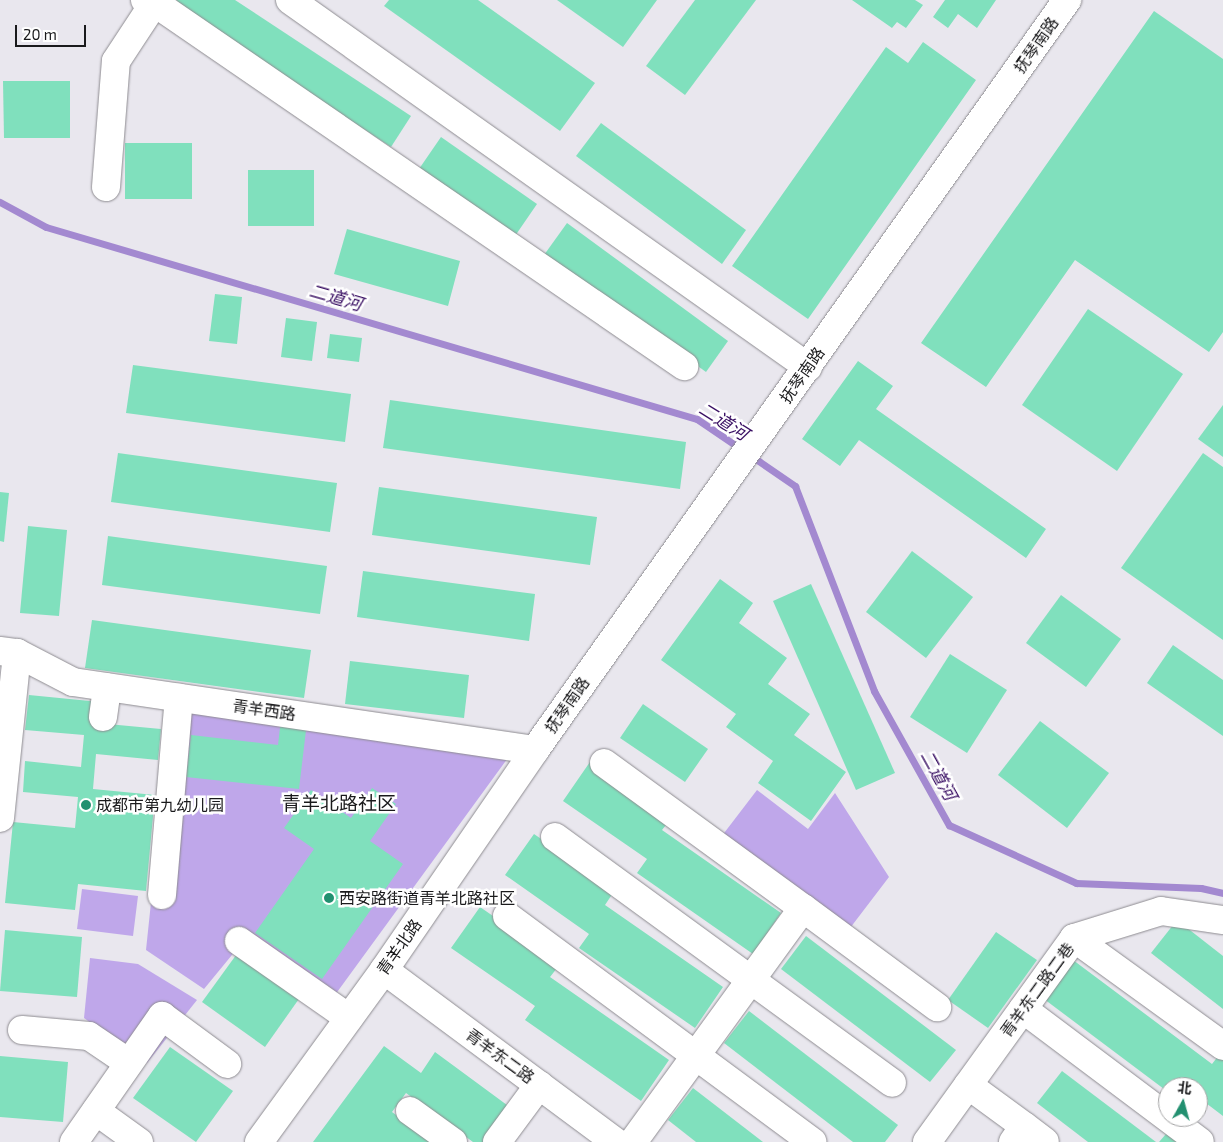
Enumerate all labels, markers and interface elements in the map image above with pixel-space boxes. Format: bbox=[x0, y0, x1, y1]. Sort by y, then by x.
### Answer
street label: 抚琴南路 bbox=[1010, 13, 1062, 77]
scale bar bbox=[18, 15, 89, 47]
text: 20 m bbox=[23, 25, 57, 43]
water label: 二道河 bbox=[307, 279, 365, 315]
street label: 抚琴南路 bbox=[776, 343, 828, 407]
water label: 二道河 bbox=[695, 398, 753, 444]
street label: 抚琴南路 bbox=[541, 673, 593, 737]
street label: 青羊西路 bbox=[231, 696, 297, 724]
water label: 二道河 bbox=[916, 746, 962, 804]
district label: 青羊北路社区 bbox=[282, 792, 396, 814]
place label: 成都市第九幼儿园 bbox=[96, 795, 224, 815]
marker: 成都市第九幼儿园 bbox=[80, 799, 92, 811]
place label: 西安路街道青羊北路社区 bbox=[339, 888, 515, 908]
marker: 西安路街道青羊北路社区 bbox=[323, 892, 335, 904]
street label: 青羊北路 bbox=[373, 915, 425, 979]
street label: 青羊东二路二巷 bbox=[996, 939, 1078, 1041]
street label: 青羊东二路 bbox=[462, 1025, 538, 1087]
north arrow bbox=[1158, 1077, 1208, 1127]
text: 北 bbox=[1177, 1078, 1193, 1097]

